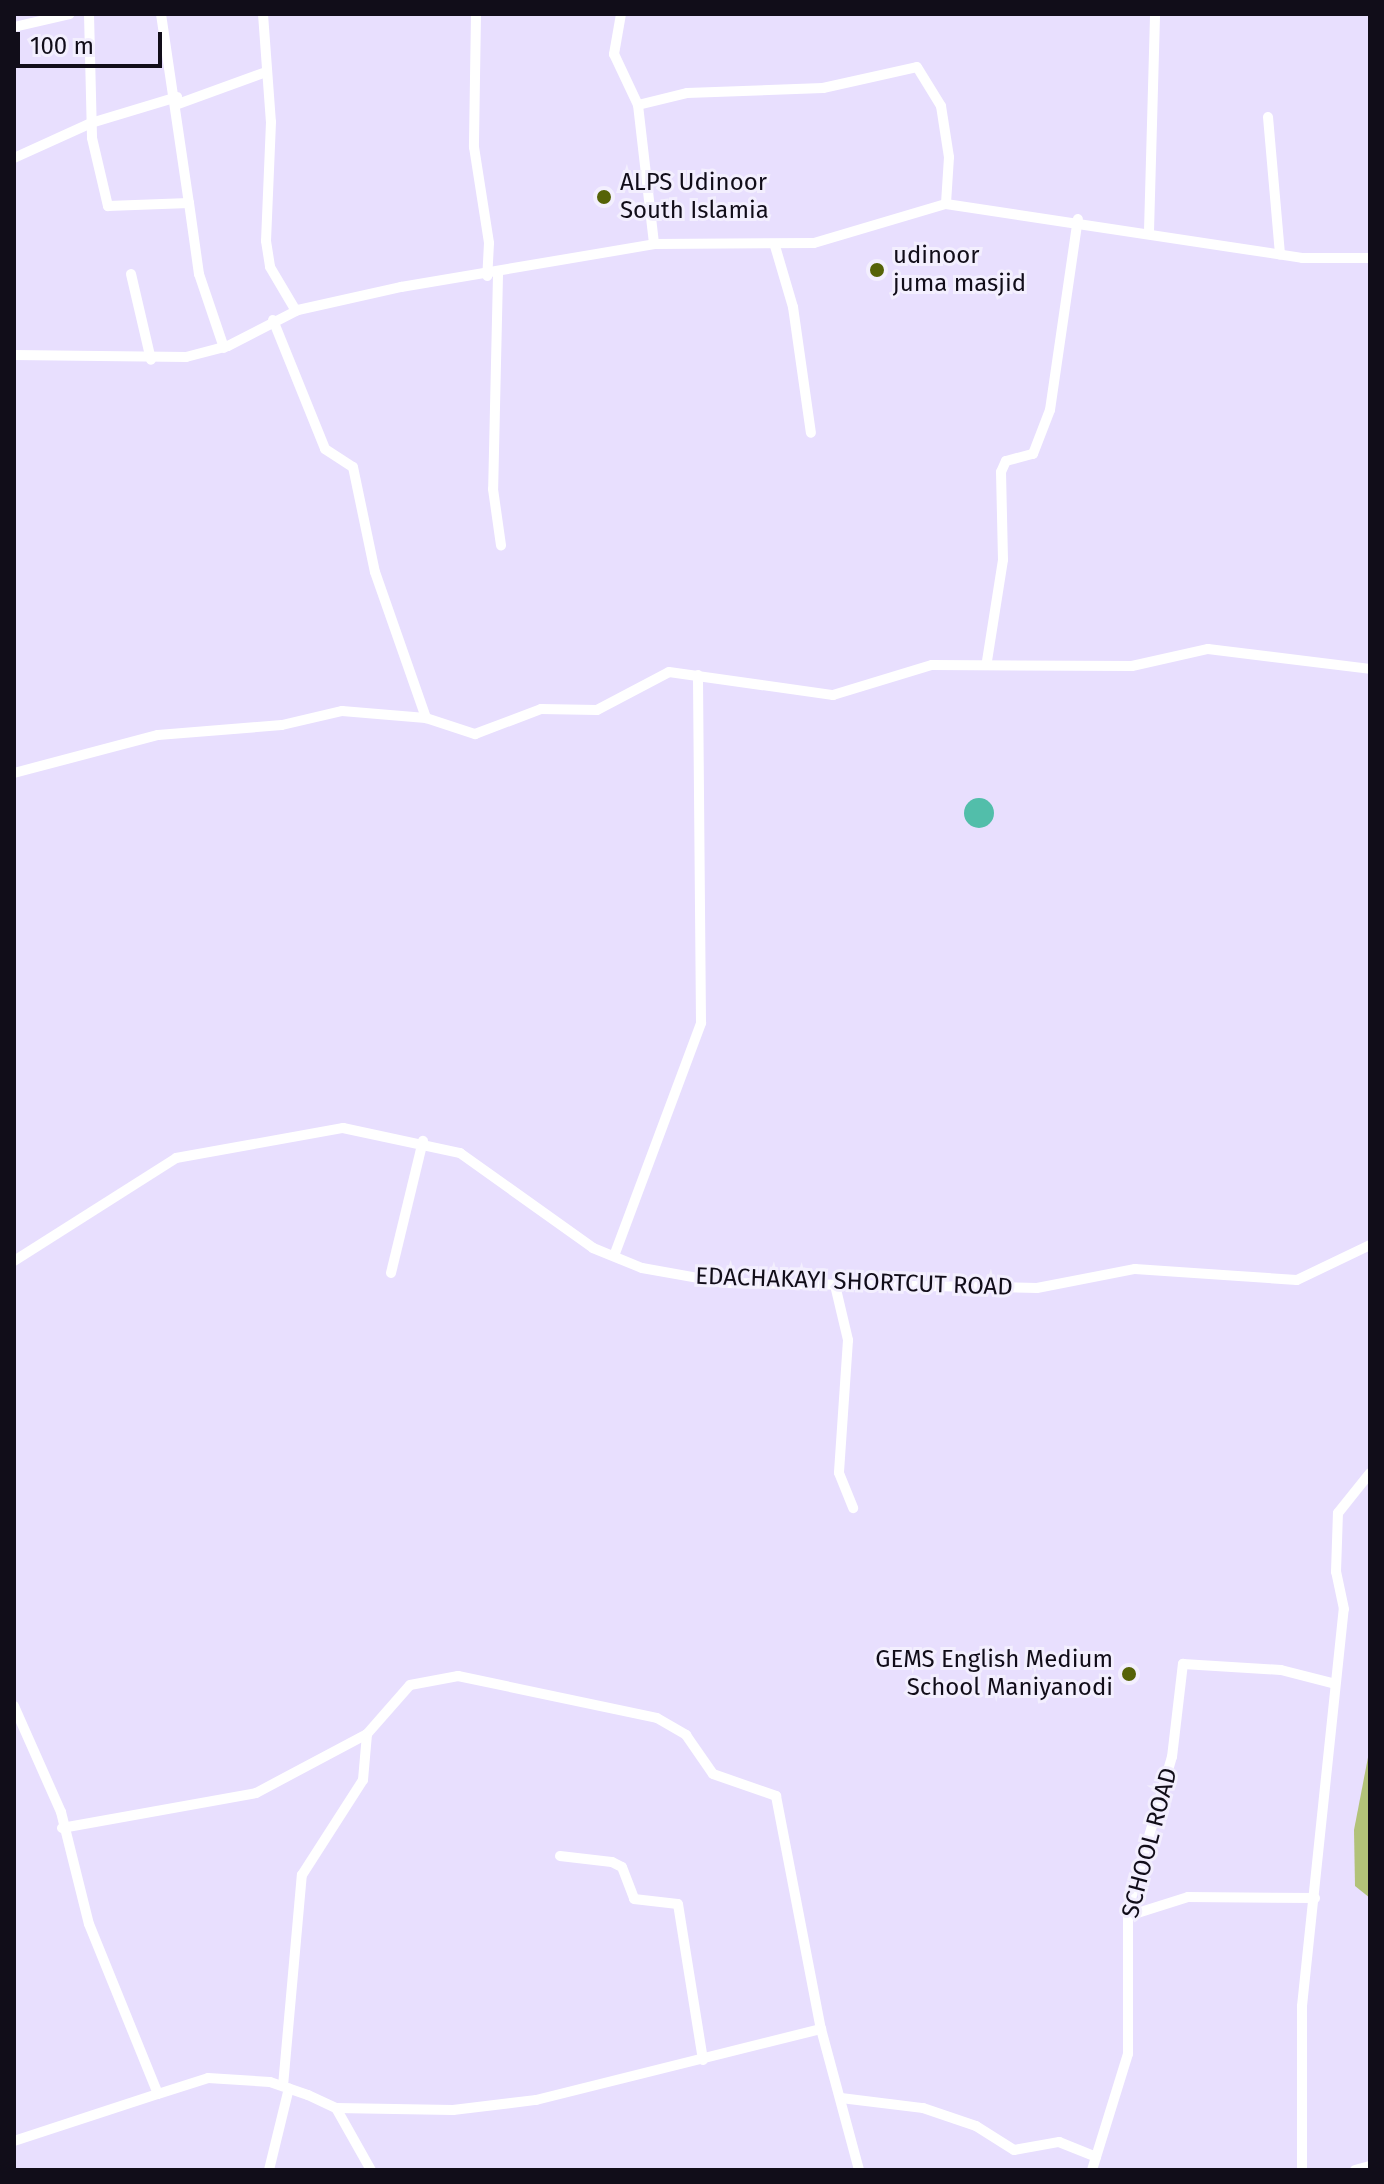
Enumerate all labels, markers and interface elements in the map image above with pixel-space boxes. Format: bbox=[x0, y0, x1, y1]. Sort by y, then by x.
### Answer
scale bar bbox=[20, 16, 166, 66]
text: 100 m bbox=[30, 32, 94, 60]
place label: ALPS Udinoor South Islamia bbox=[620, 169, 769, 225]
marker: ALPS Udinoor South Islamia bbox=[595, 188, 613, 206]
place label: udinoor juma masjid bbox=[893, 242, 1026, 298]
marker: udinoor juma masjid bbox=[868, 261, 886, 279]
street label: EDACHAKAYI SHORTCUT ROAD bbox=[695, 1262, 1013, 1302]
place label: GEMS English Medium School Maniyanodi bbox=[875, 1646, 1113, 1702]
marker: GEMS English Medium School Maniyanodi bbox=[1120, 1665, 1138, 1683]
street label: SCHOOL ROAD bbox=[1116, 1765, 1184, 1921]

